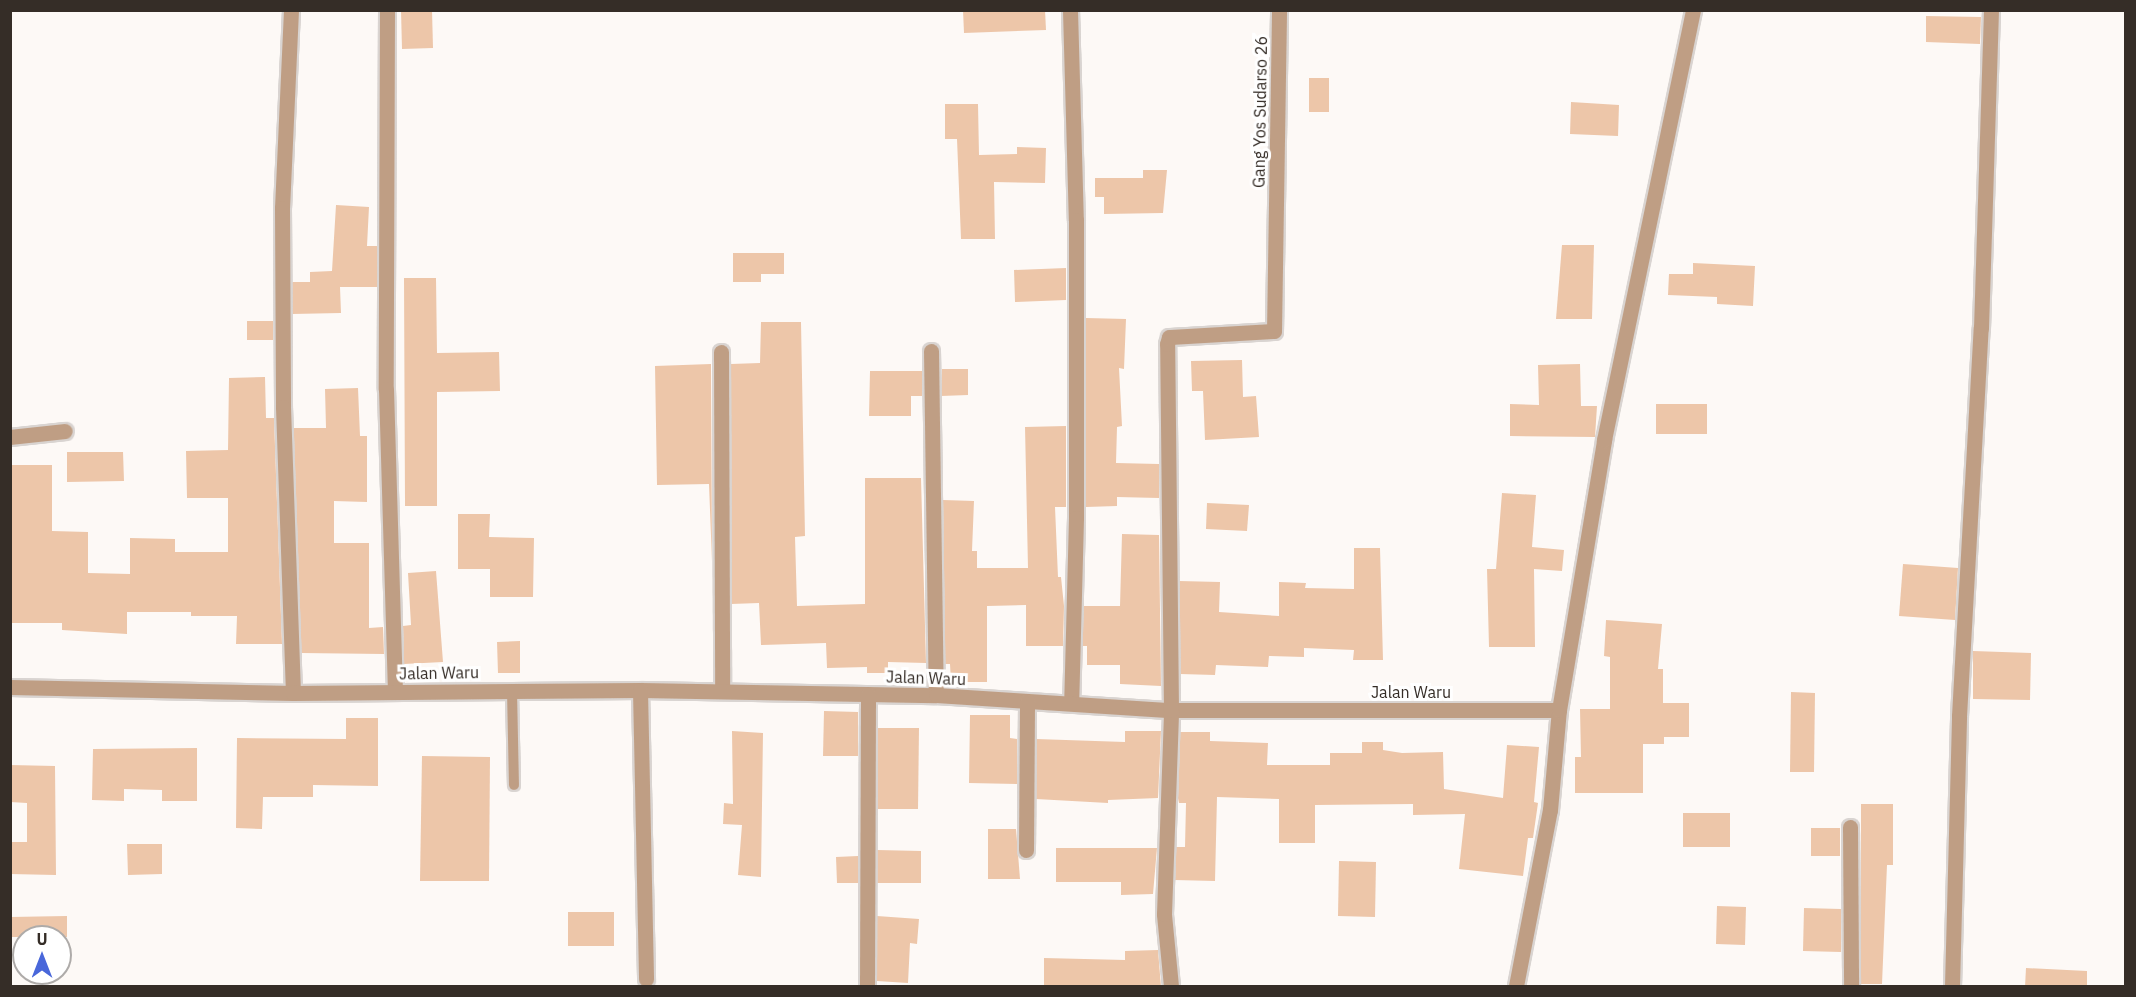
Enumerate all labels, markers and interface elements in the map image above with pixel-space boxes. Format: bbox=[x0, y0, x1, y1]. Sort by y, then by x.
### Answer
street label: Gang Yos Sudarso 26 bbox=[1249, 36, 1271, 188]
street label: Jalan Waru bbox=[399, 663, 479, 683]
street label: Jalan Waru bbox=[886, 667, 966, 689]
street label: Jalan Waru bbox=[1371, 682, 1451, 702]
north arrow bbox=[12, 925, 72, 985]
text: U bbox=[36, 929, 48, 949]

